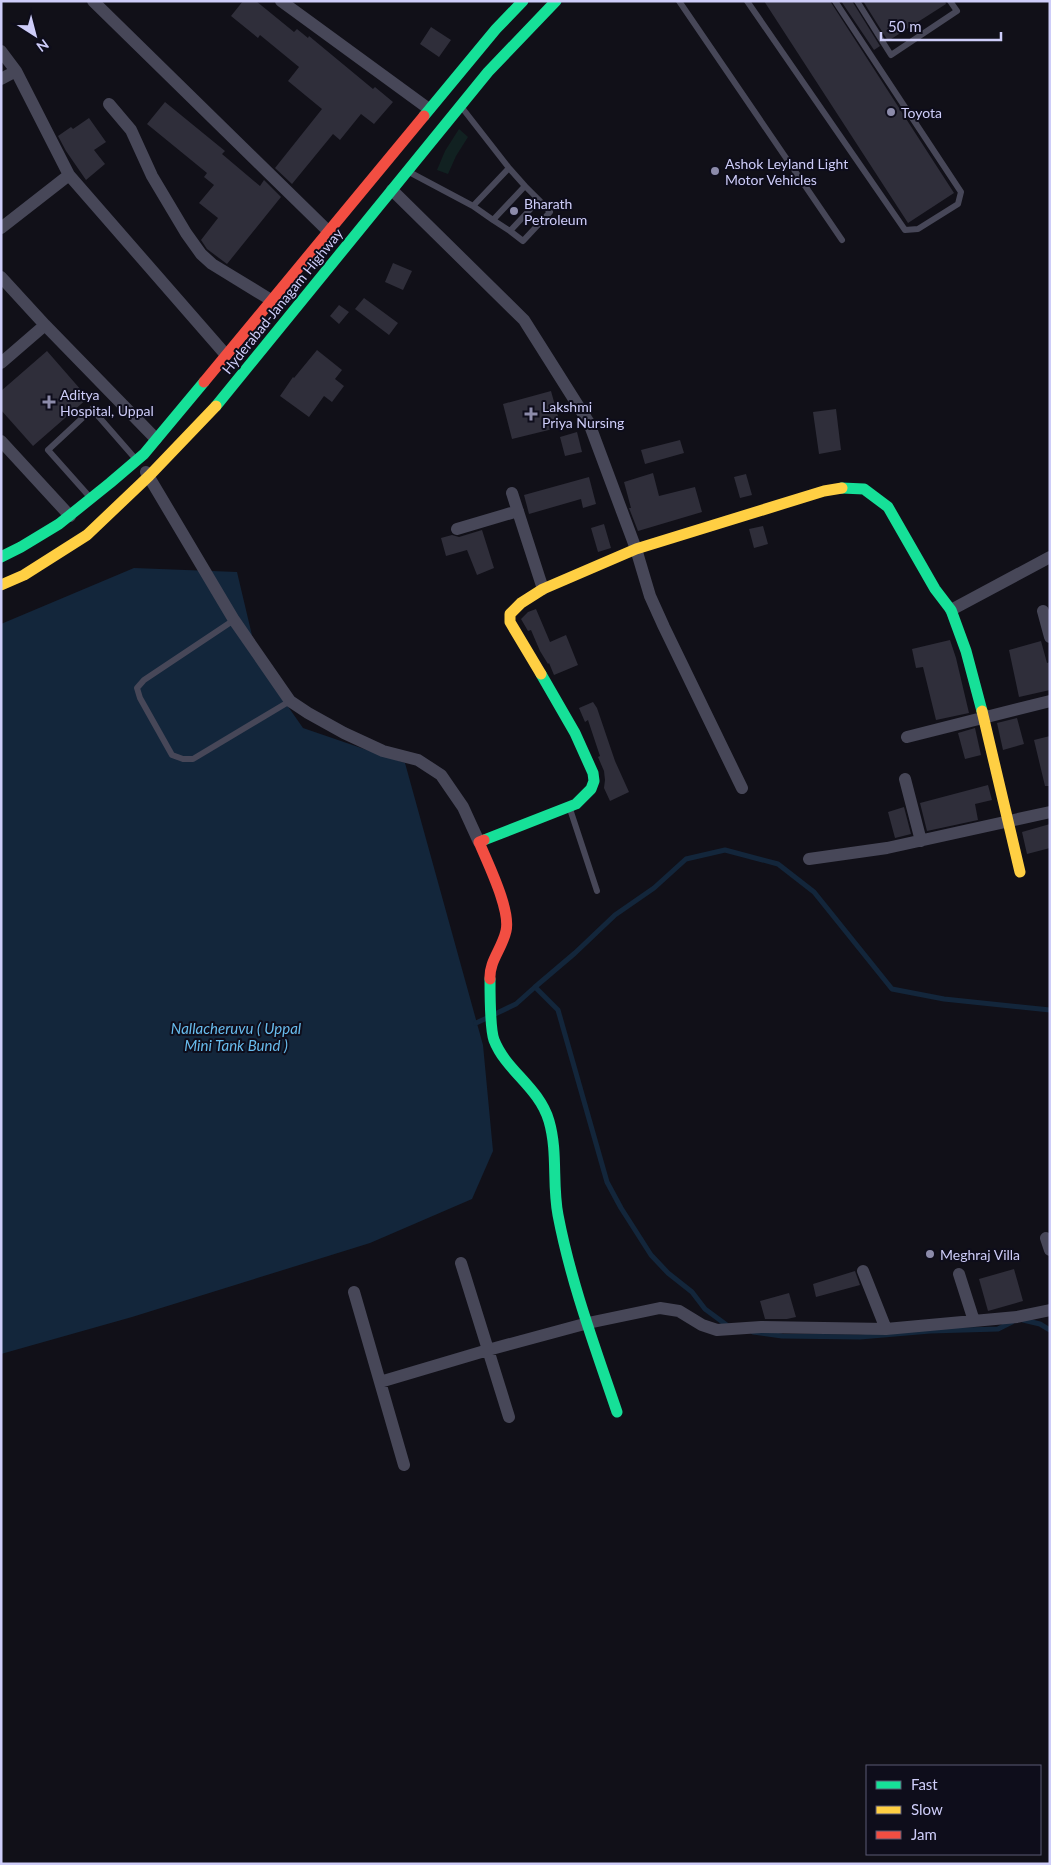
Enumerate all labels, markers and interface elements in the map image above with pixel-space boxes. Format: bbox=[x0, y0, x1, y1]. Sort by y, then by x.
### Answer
north arrow bbox=[10, 10, 60, 60]
scale bar bbox=[881, 10, 1001, 42]
text: 50 m bbox=[888, 17, 922, 35]
text: N bbox=[34, 36, 52, 56]
place label: Toyota bbox=[901, 104, 942, 121]
marker: Toyota bbox=[885, 106, 897, 118]
place label: Ashok Leyland Light Motor Vehicles bbox=[725, 155, 848, 188]
marker: Ashok Leyland Light Motor Vehicles bbox=[709, 165, 721, 177]
place label: Bharath Petroleum bbox=[524, 195, 587, 228]
marker: Bharath Petroleum bbox=[508, 205, 520, 217]
street label: Hyderabad-Janagam Highway bbox=[218, 224, 346, 377]
place label: Aditya Hospital, Uppal bbox=[60, 386, 154, 419]
marker: Aditya Hospital, Uppal bbox=[42, 395, 56, 409]
place label: Lakshmi Priya Nursing bbox=[542, 398, 624, 431]
marker: Lakshmi Priya Nursing bbox=[524, 407, 538, 421]
water label: Nallacheruvu ( Uppal Mini Tank Bund ) bbox=[171, 1019, 302, 1054]
place label: Meghraj Villa bbox=[940, 1246, 1020, 1263]
marker: Meghraj Villa bbox=[924, 1248, 936, 1260]
legend bbox=[866, 1765, 1041, 1855]
text: Fast bbox=[911, 1775, 938, 1793]
text: Slow bbox=[911, 1800, 943, 1818]
text: Jam bbox=[911, 1825, 937, 1843]

